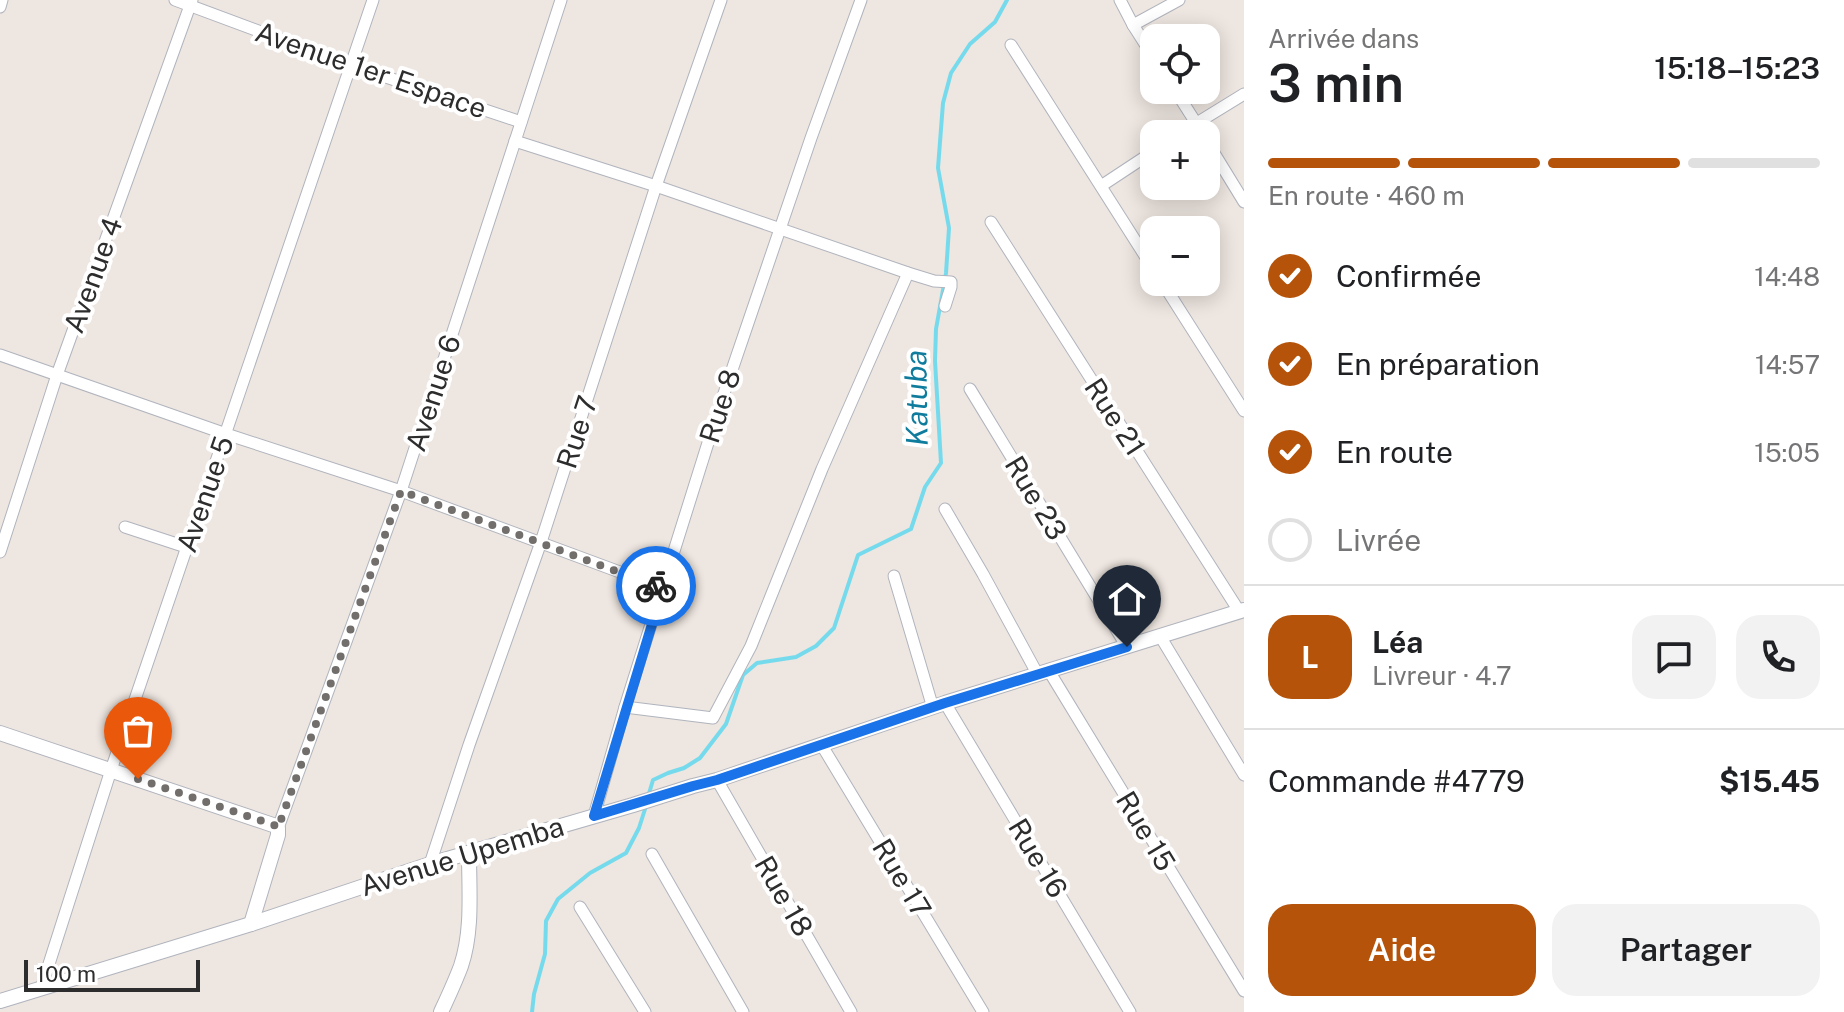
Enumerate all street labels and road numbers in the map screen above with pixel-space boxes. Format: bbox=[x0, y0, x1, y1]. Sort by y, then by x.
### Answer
street label: Avenue 1er Espace bbox=[251, 15, 491, 125]
street label: Avenue 4 bbox=[56, 213, 129, 337]
street label: Avenue 6 bbox=[398, 331, 467, 455]
street label: Rue 8 bbox=[692, 365, 747, 447]
street label: Rue 21 bbox=[1078, 372, 1153, 462]
street label: Rue 7 bbox=[549, 391, 604, 472]
street label: Avenue 5 bbox=[169, 431, 240, 556]
street label: Rue 23 bbox=[999, 450, 1074, 546]
street label: Rue 15 bbox=[1110, 785, 1183, 876]
street label: Avenue Upemba bbox=[356, 809, 568, 902]
street label: Rue 16 bbox=[1002, 812, 1075, 903]
street label: Rue 17 bbox=[866, 833, 939, 923]
street label: Rue 18 bbox=[748, 850, 820, 942]

